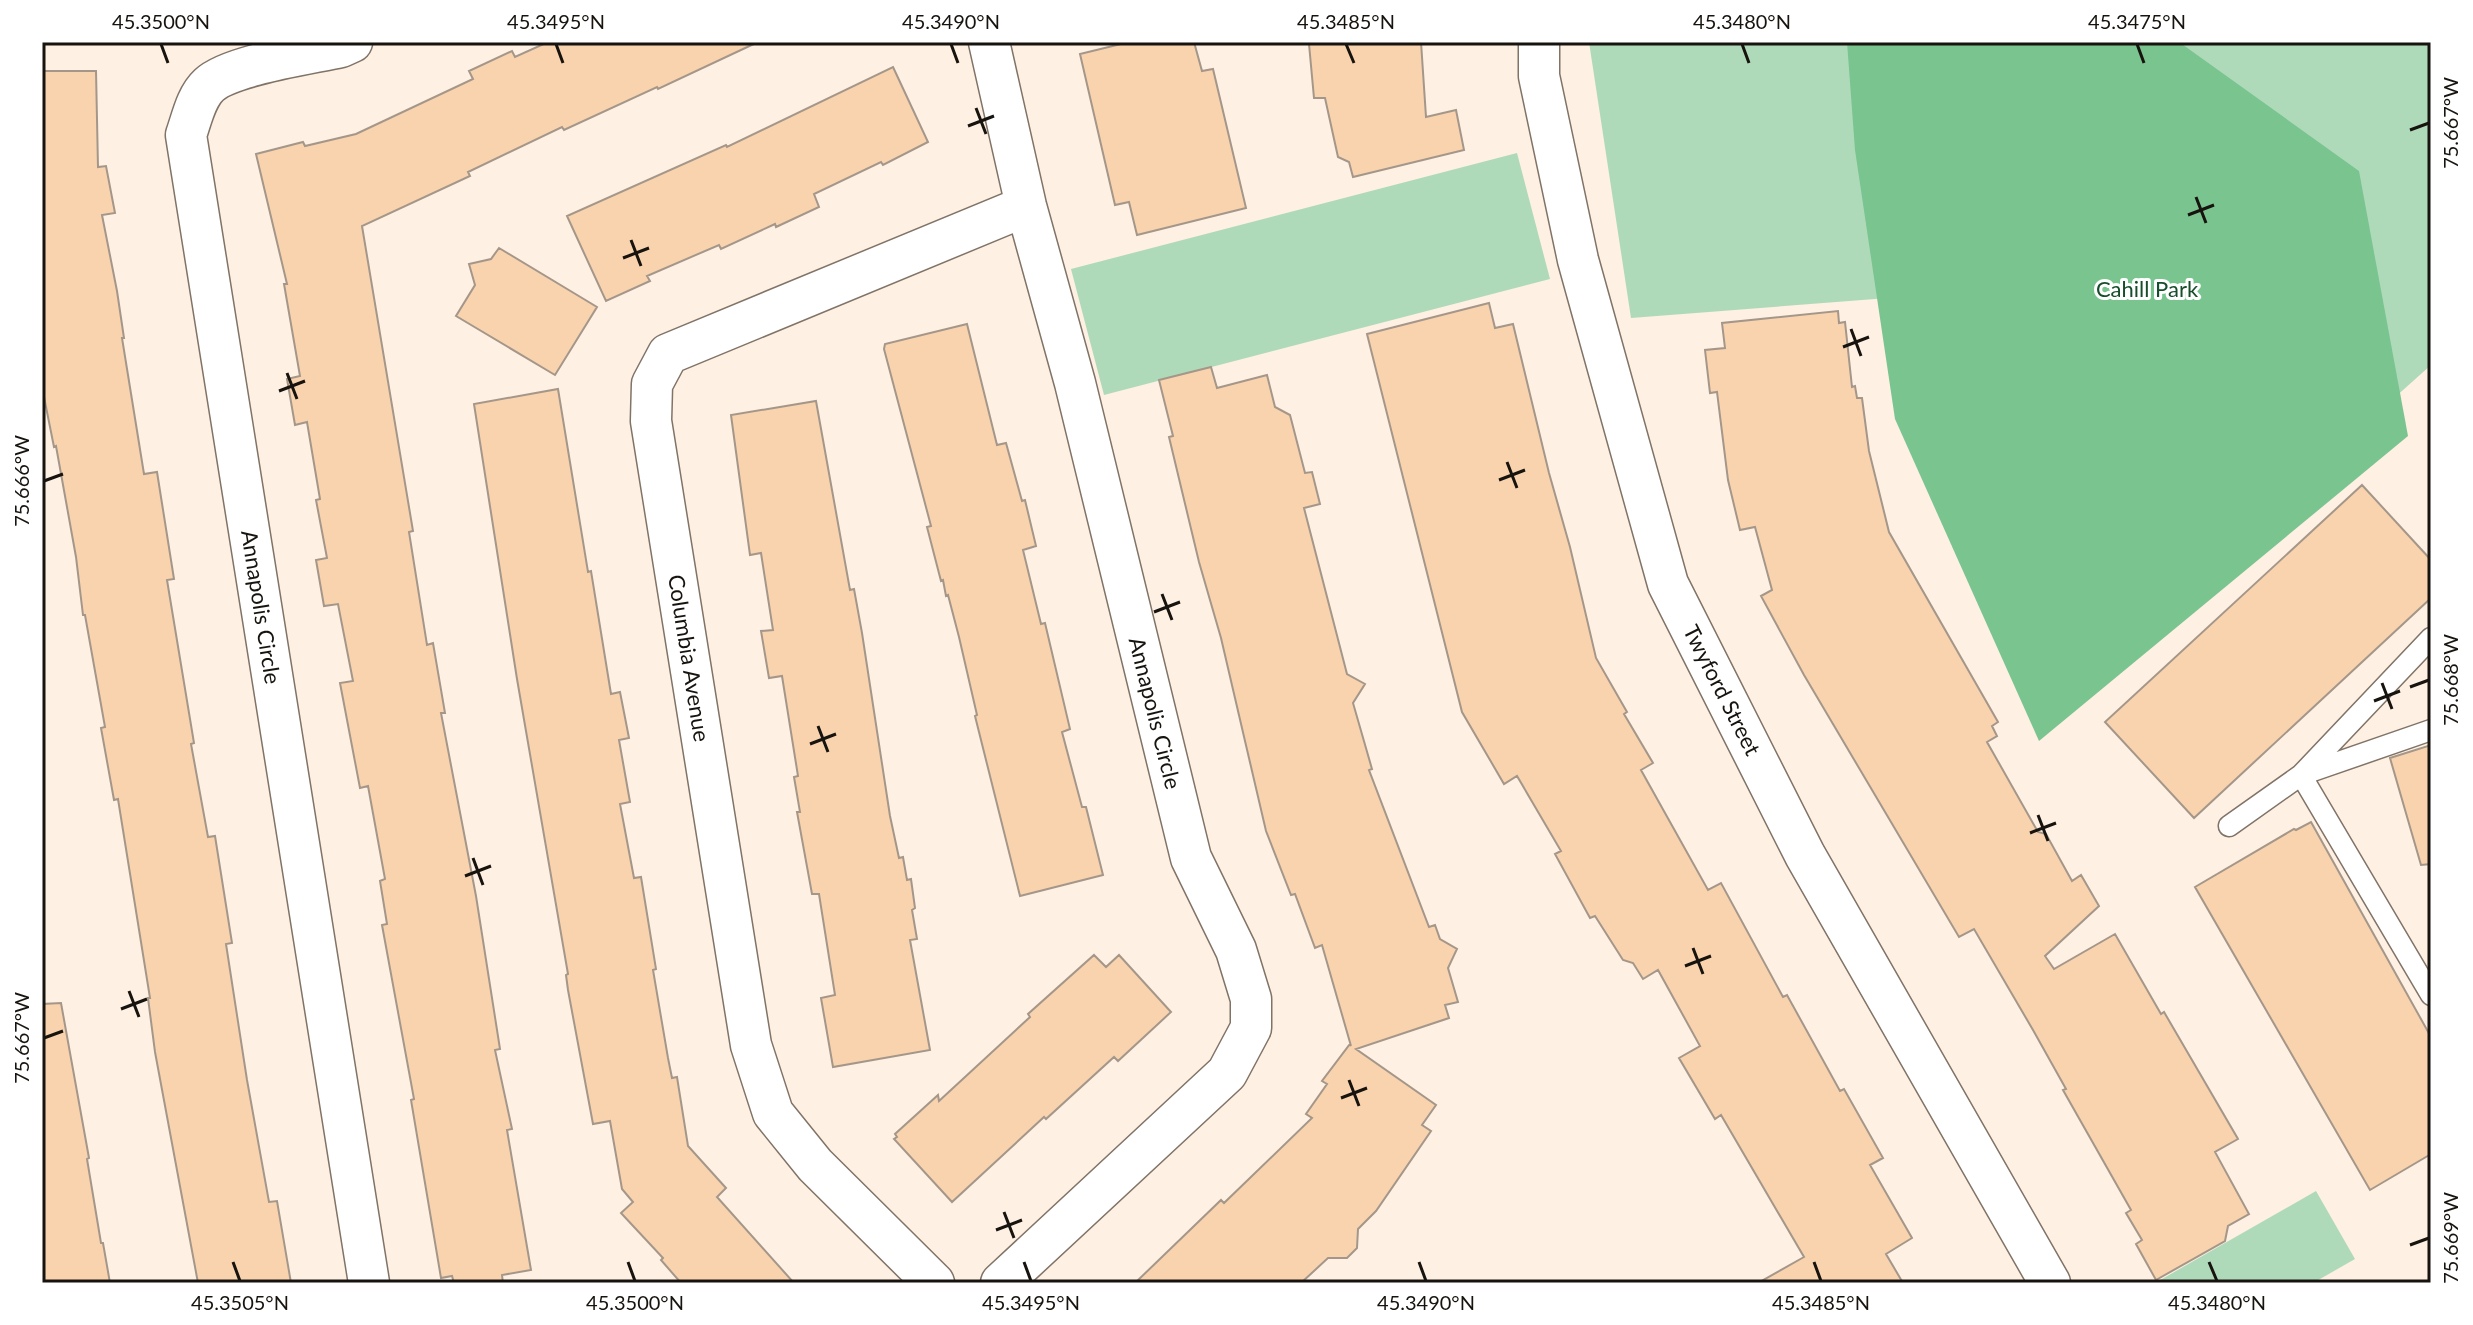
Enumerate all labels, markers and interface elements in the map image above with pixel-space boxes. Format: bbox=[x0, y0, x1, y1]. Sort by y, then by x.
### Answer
text: 45.3500°N bbox=[112, 9, 210, 33]
text: 45.3495°N bbox=[507, 9, 605, 33]
text: 45.3490°N bbox=[902, 9, 1000, 33]
text: 45.3485°N bbox=[1297, 9, 1395, 33]
text: 45.3480°N bbox=[1693, 9, 1791, 33]
text: 45.3475°N bbox=[2088, 9, 2186, 33]
text: 75.667°W bbox=[2438, 77, 2462, 169]
park label: Cahill Park bbox=[2096, 275, 2199, 302]
text: 75.666°W bbox=[9, 435, 33, 527]
street label: Annapolis Circle bbox=[236, 528, 287, 686]
street label: Columbia Avenue bbox=[663, 572, 716, 743]
street label: Twyford Street bbox=[1678, 620, 1767, 760]
street label: Annapolis Circle bbox=[1124, 634, 1187, 792]
text: 75.668°W bbox=[2438, 634, 2462, 726]
text: 75.667°W bbox=[9, 992, 33, 1084]
text: 75.669°W bbox=[2438, 1192, 2462, 1284]
text: 45.3505°N bbox=[191, 1290, 289, 1314]
text: 45.3500°N bbox=[586, 1290, 684, 1314]
text: 45.3495°N bbox=[982, 1290, 1080, 1314]
text: 45.3490°N bbox=[1377, 1290, 1475, 1314]
text: 45.3485°N bbox=[1772, 1290, 1870, 1314]
text: 45.3480°N bbox=[2168, 1290, 2266, 1314]

